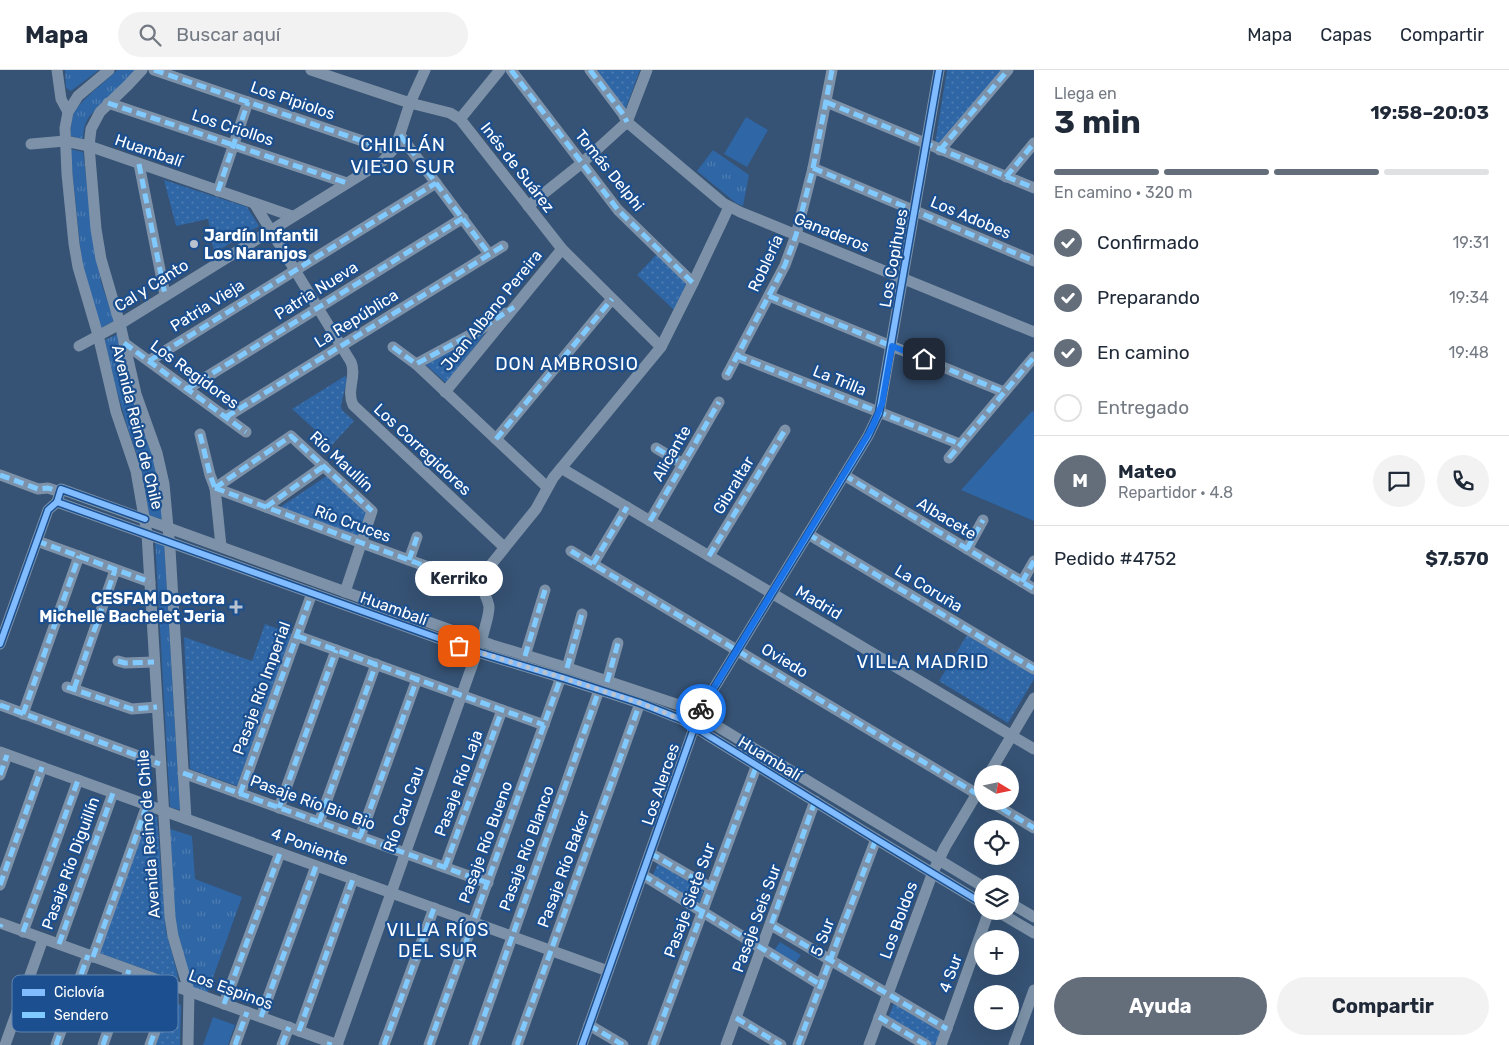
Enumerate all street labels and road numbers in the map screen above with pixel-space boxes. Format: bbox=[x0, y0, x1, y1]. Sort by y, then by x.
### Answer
street label: Los Pipiolos bbox=[248, 77, 338, 124]
street label: Los Criollos bbox=[189, 105, 276, 150]
street label: Inés de Suárez bbox=[477, 119, 559, 216]
street label: Tomás Delphi bbox=[571, 126, 648, 215]
street label: Huambalí bbox=[113, 130, 186, 171]
street label: Los Adobes bbox=[928, 192, 1014, 243]
street label: Los Copihues bbox=[875, 207, 912, 309]
street label: Ganaderos bbox=[791, 209, 872, 256]
street label: Roblería bbox=[744, 232, 787, 295]
street label: Juan Albano Pereira bbox=[437, 246, 546, 375]
street label: Cal y Canto bbox=[111, 255, 192, 316]
street label: Patria Nueva bbox=[271, 257, 361, 324]
street label: Patria Vieja bbox=[167, 275, 248, 336]
street label: La República bbox=[311, 285, 402, 352]
street label: Los Regidores bbox=[147, 336, 243, 413]
street label: Avenida Reino de Chile bbox=[108, 343, 167, 512]
street label: La Trilla bbox=[810, 361, 869, 400]
street label: Los Corregidores bbox=[370, 399, 475, 499]
street label: Alicante bbox=[648, 422, 695, 484]
street label: Río Maullín bbox=[306, 427, 377, 496]
street label: Gibraltar bbox=[709, 453, 758, 518]
street label: Albacete bbox=[914, 493, 980, 544]
street label: Río Cruces bbox=[312, 501, 394, 546]
street label: La Coruña bbox=[891, 561, 966, 616]
street label: Madrid bbox=[792, 581, 845, 624]
street label: Huambalí bbox=[358, 588, 431, 630]
street label: Pasaje Río Imperial bbox=[229, 619, 294, 757]
street label: Oviedo bbox=[758, 639, 812, 682]
street label: Pasaje Río Laja bbox=[430, 728, 486, 839]
street label: Huambalí bbox=[735, 732, 806, 785]
street label: Los Alerces bbox=[638, 741, 683, 827]
street label: Avenida Reino de Chile bbox=[133, 749, 164, 919]
street label: Río Cau Cau bbox=[379, 764, 428, 855]
street label: Pasaje Río Bio Bio bbox=[248, 771, 378, 834]
street label: Pasaje Río Bueno bbox=[455, 778, 516, 906]
street label: Pasaje Río Blanco bbox=[495, 783, 558, 913]
street label: Pasaje Río Diguillín bbox=[38, 794, 103, 932]
street label: Pasaje Río Baker bbox=[534, 808, 593, 930]
street label: 4 Poniente bbox=[269, 824, 351, 869]
street label: Pasaje Siete Sur bbox=[660, 840, 719, 960]
street label: Pasaje Seis Sur bbox=[728, 862, 785, 975]
street label: Los Boldos bbox=[876, 879, 921, 961]
street label: 5 Sur bbox=[807, 916, 838, 959]
street label: 4 Sur bbox=[935, 951, 966, 995]
street label: Los Espinos bbox=[186, 965, 276, 1014]

